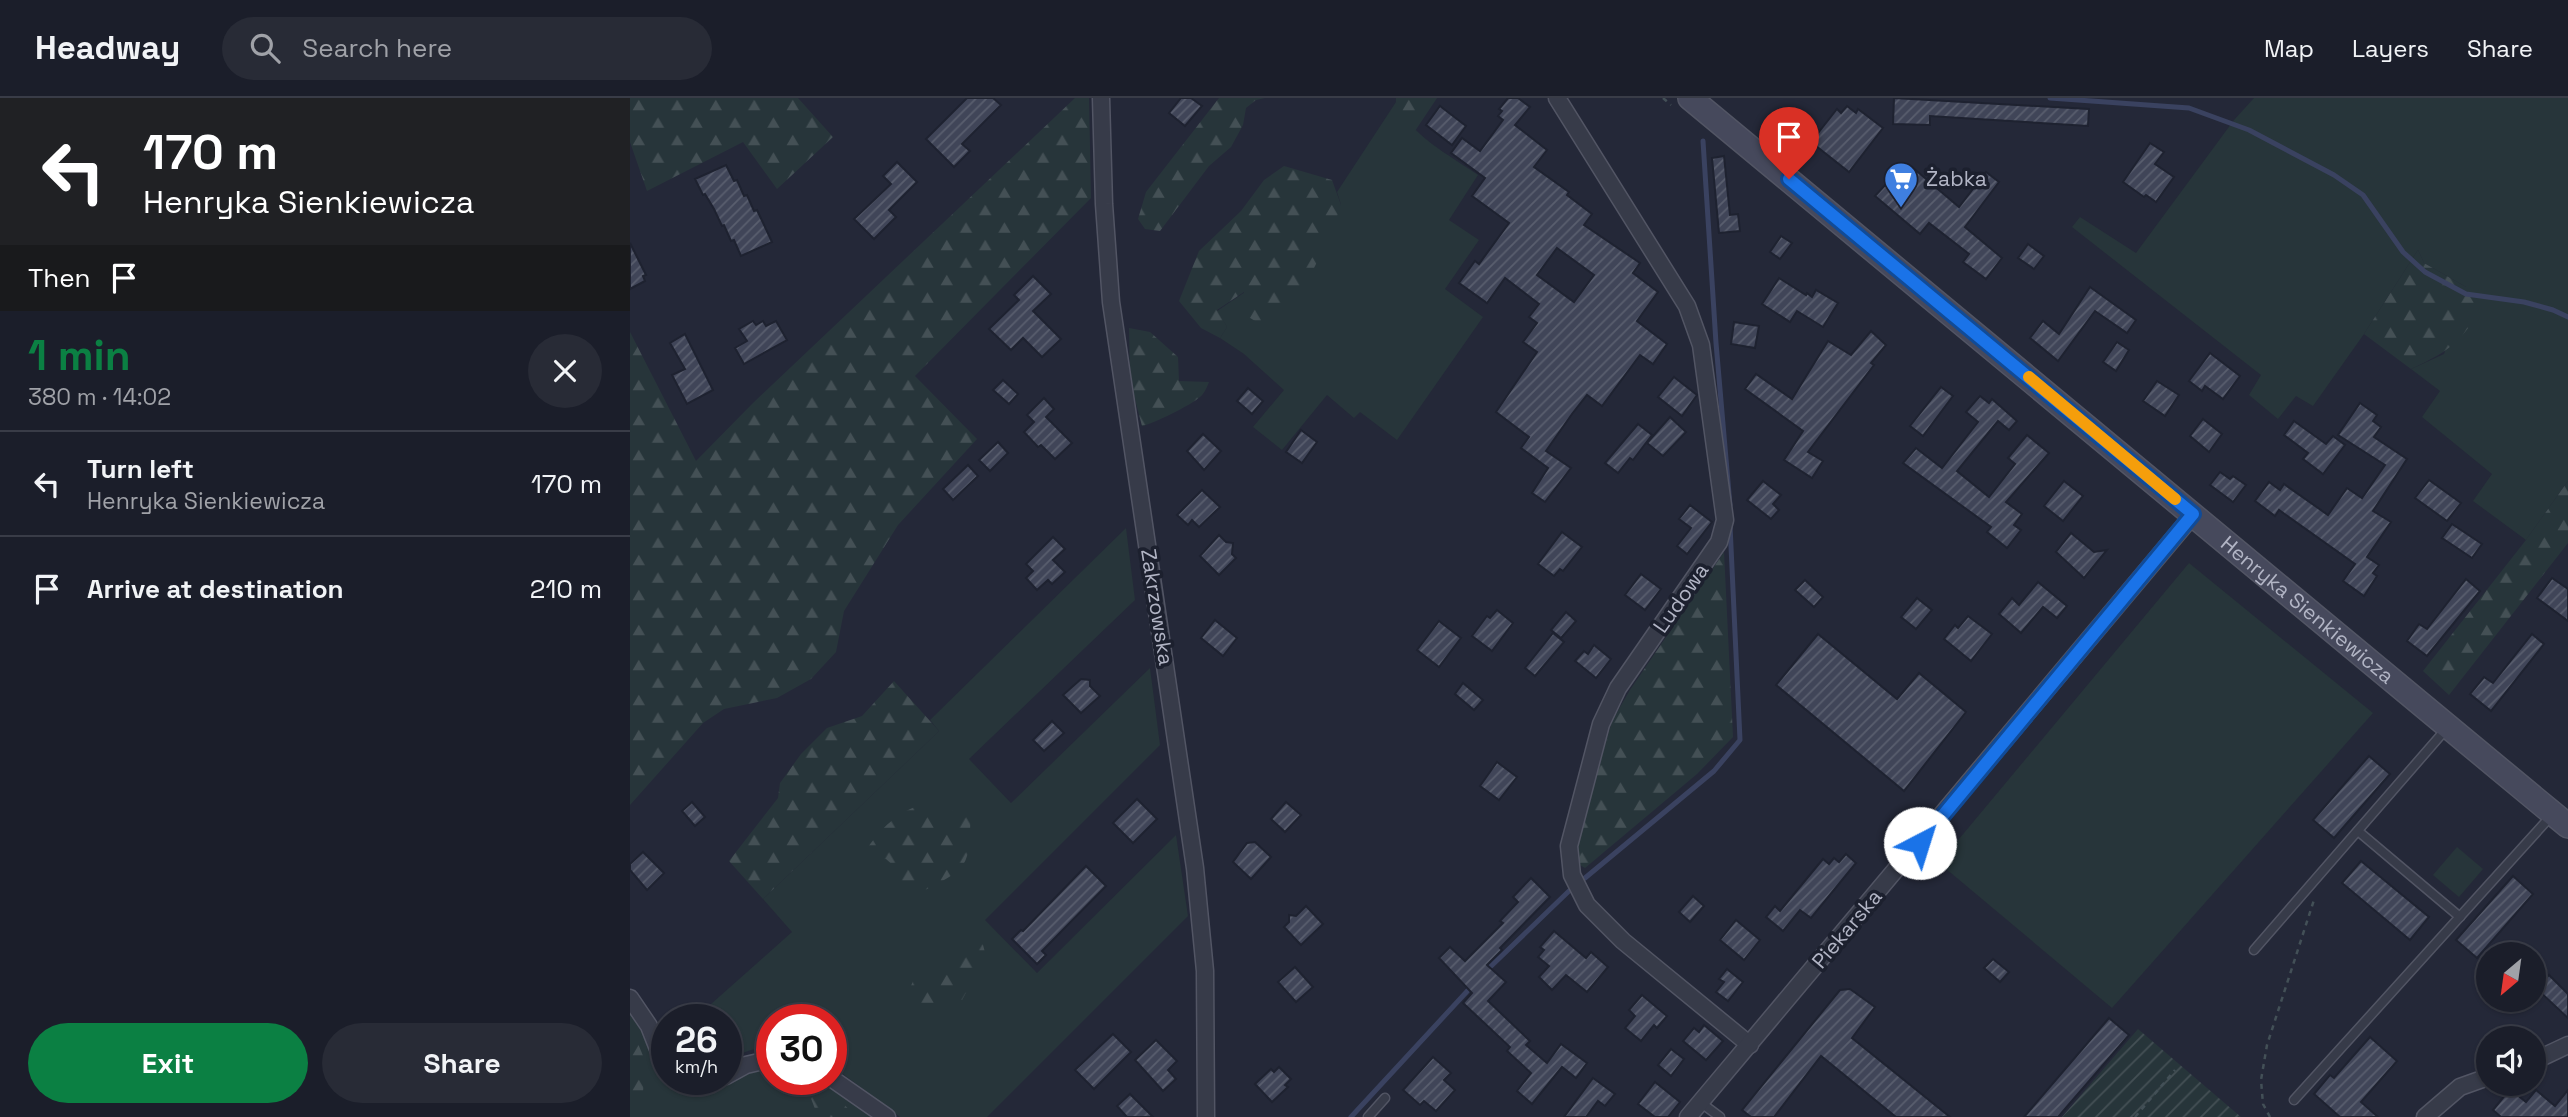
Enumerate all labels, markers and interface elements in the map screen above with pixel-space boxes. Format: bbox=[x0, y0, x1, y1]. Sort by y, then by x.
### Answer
search box bbox=[222, 17, 712, 80]
text: Headway bbox=[35, 27, 180, 69]
icon: search bbox=[246, 29, 284, 67]
text: Search here bbox=[302, 31, 452, 65]
text: Map bbox=[2264, 33, 2314, 64]
text: Layers bbox=[2352, 33, 2429, 64]
text: Share bbox=[2467, 33, 2533, 64]
pin bbox=[1759, 107, 1819, 179]
icon: arrive bbox=[1770, 118, 1808, 156]
text: 170 m bbox=[143, 121, 278, 183]
icon: left bbox=[28, 126, 119, 217]
supermarket icon: Żabka bbox=[1882, 160, 1920, 209]
place label: Żabka bbox=[1926, 165, 1987, 192]
text: Henryka Sienkiewicza bbox=[143, 182, 474, 222]
icon: arrive bbox=[105, 259, 143, 297]
text: Then bbox=[28, 261, 91, 295]
text: 1 min bbox=[28, 329, 131, 382]
button: close bbox=[528, 334, 602, 408]
text: 380 m · 14:02 bbox=[28, 382, 171, 412]
text: Turn left bbox=[87, 452, 194, 486]
icon: left bbox=[28, 465, 66, 503]
text: 170 m bbox=[531, 467, 602, 501]
text: Henryka Sienkiewicza bbox=[87, 486, 325, 516]
street label: Henryka Sienkiewicza bbox=[2215, 530, 2400, 689]
street label: Zakrzowska bbox=[1135, 547, 1180, 667]
street label: Ludowa bbox=[1647, 558, 1714, 638]
icon: arrive bbox=[28, 570, 66, 608]
text: Arrive at destination bbox=[87, 572, 344, 606]
text: 210 m bbox=[530, 572, 602, 606]
position arrow bbox=[1883, 806, 1957, 880]
street label: Piekarska bbox=[1806, 884, 1888, 974]
north arrow bbox=[2476, 942, 2546, 1012]
map controls bbox=[2476, 942, 2546, 1096]
speed limit sign: 30 bbox=[756, 1004, 847, 1095]
text: 26 bbox=[675, 1018, 718, 1062]
button: Exit bbox=[28, 1023, 308, 1103]
button: Share bbox=[322, 1023, 602, 1103]
button: sound bbox=[2476, 1026, 2546, 1096]
text: km/h bbox=[675, 1055, 718, 1078]

